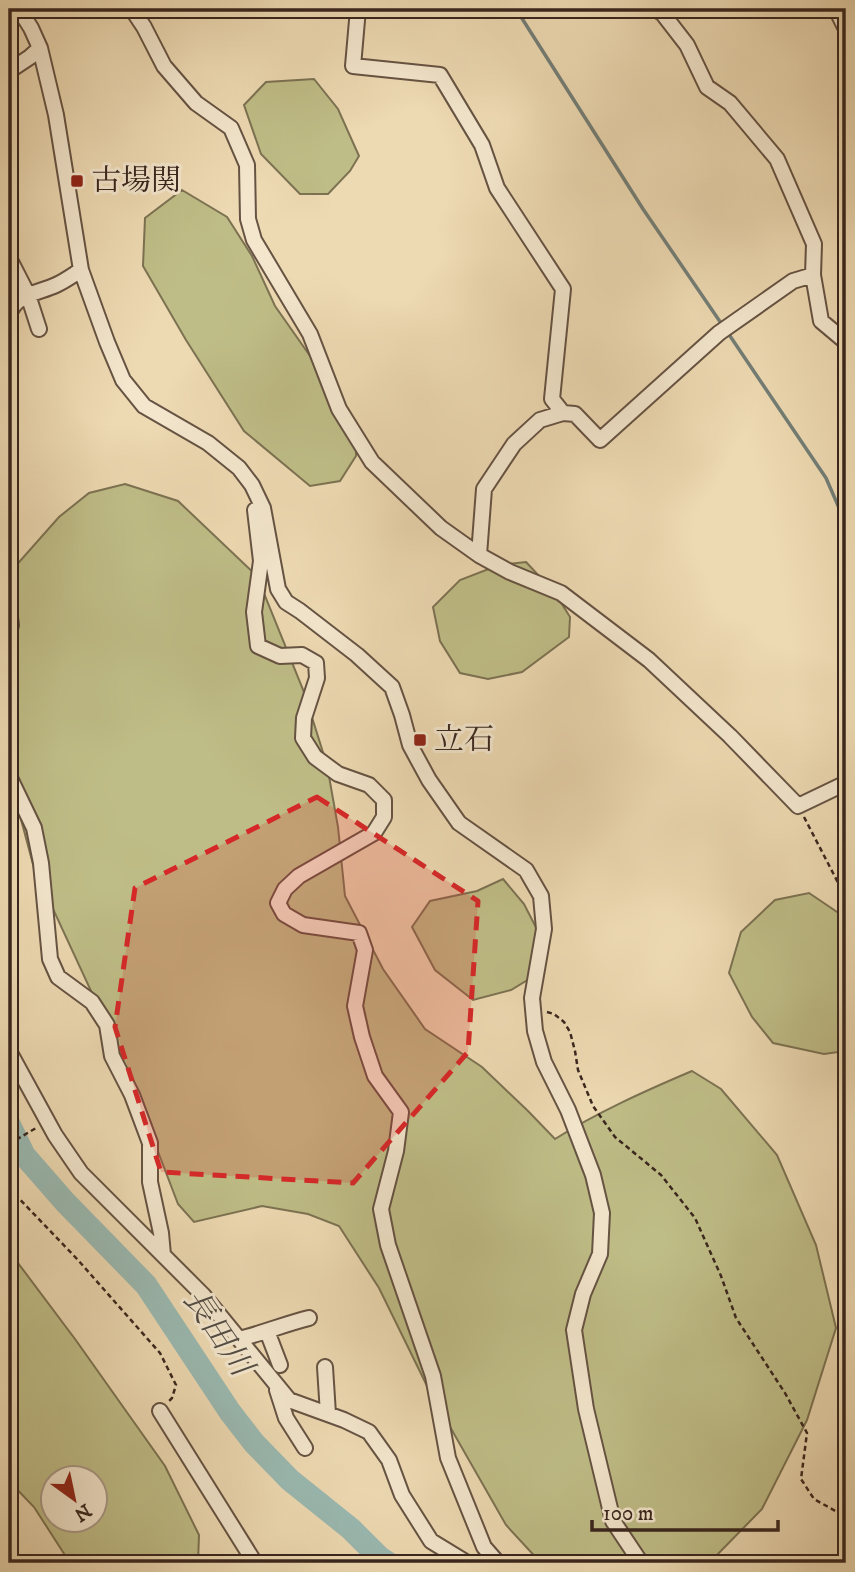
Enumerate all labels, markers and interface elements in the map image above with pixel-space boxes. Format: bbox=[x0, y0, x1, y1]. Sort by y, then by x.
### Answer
place label: 古場関 bbox=[91, 163, 181, 200]
marker: 古場関 bbox=[69, 173, 85, 189]
place label: 立石 bbox=[434, 722, 494, 759]
marker: 立石 bbox=[412, 732, 428, 748]
water label: 長田川 bbox=[174, 1282, 262, 1386]
north arrow bbox=[38, 1464, 108, 1534]
scale bar bbox=[592, 1488, 778, 1532]
text: N bbox=[69, 1498, 95, 1526]
text: 100 m bbox=[603, 1501, 654, 1527]

